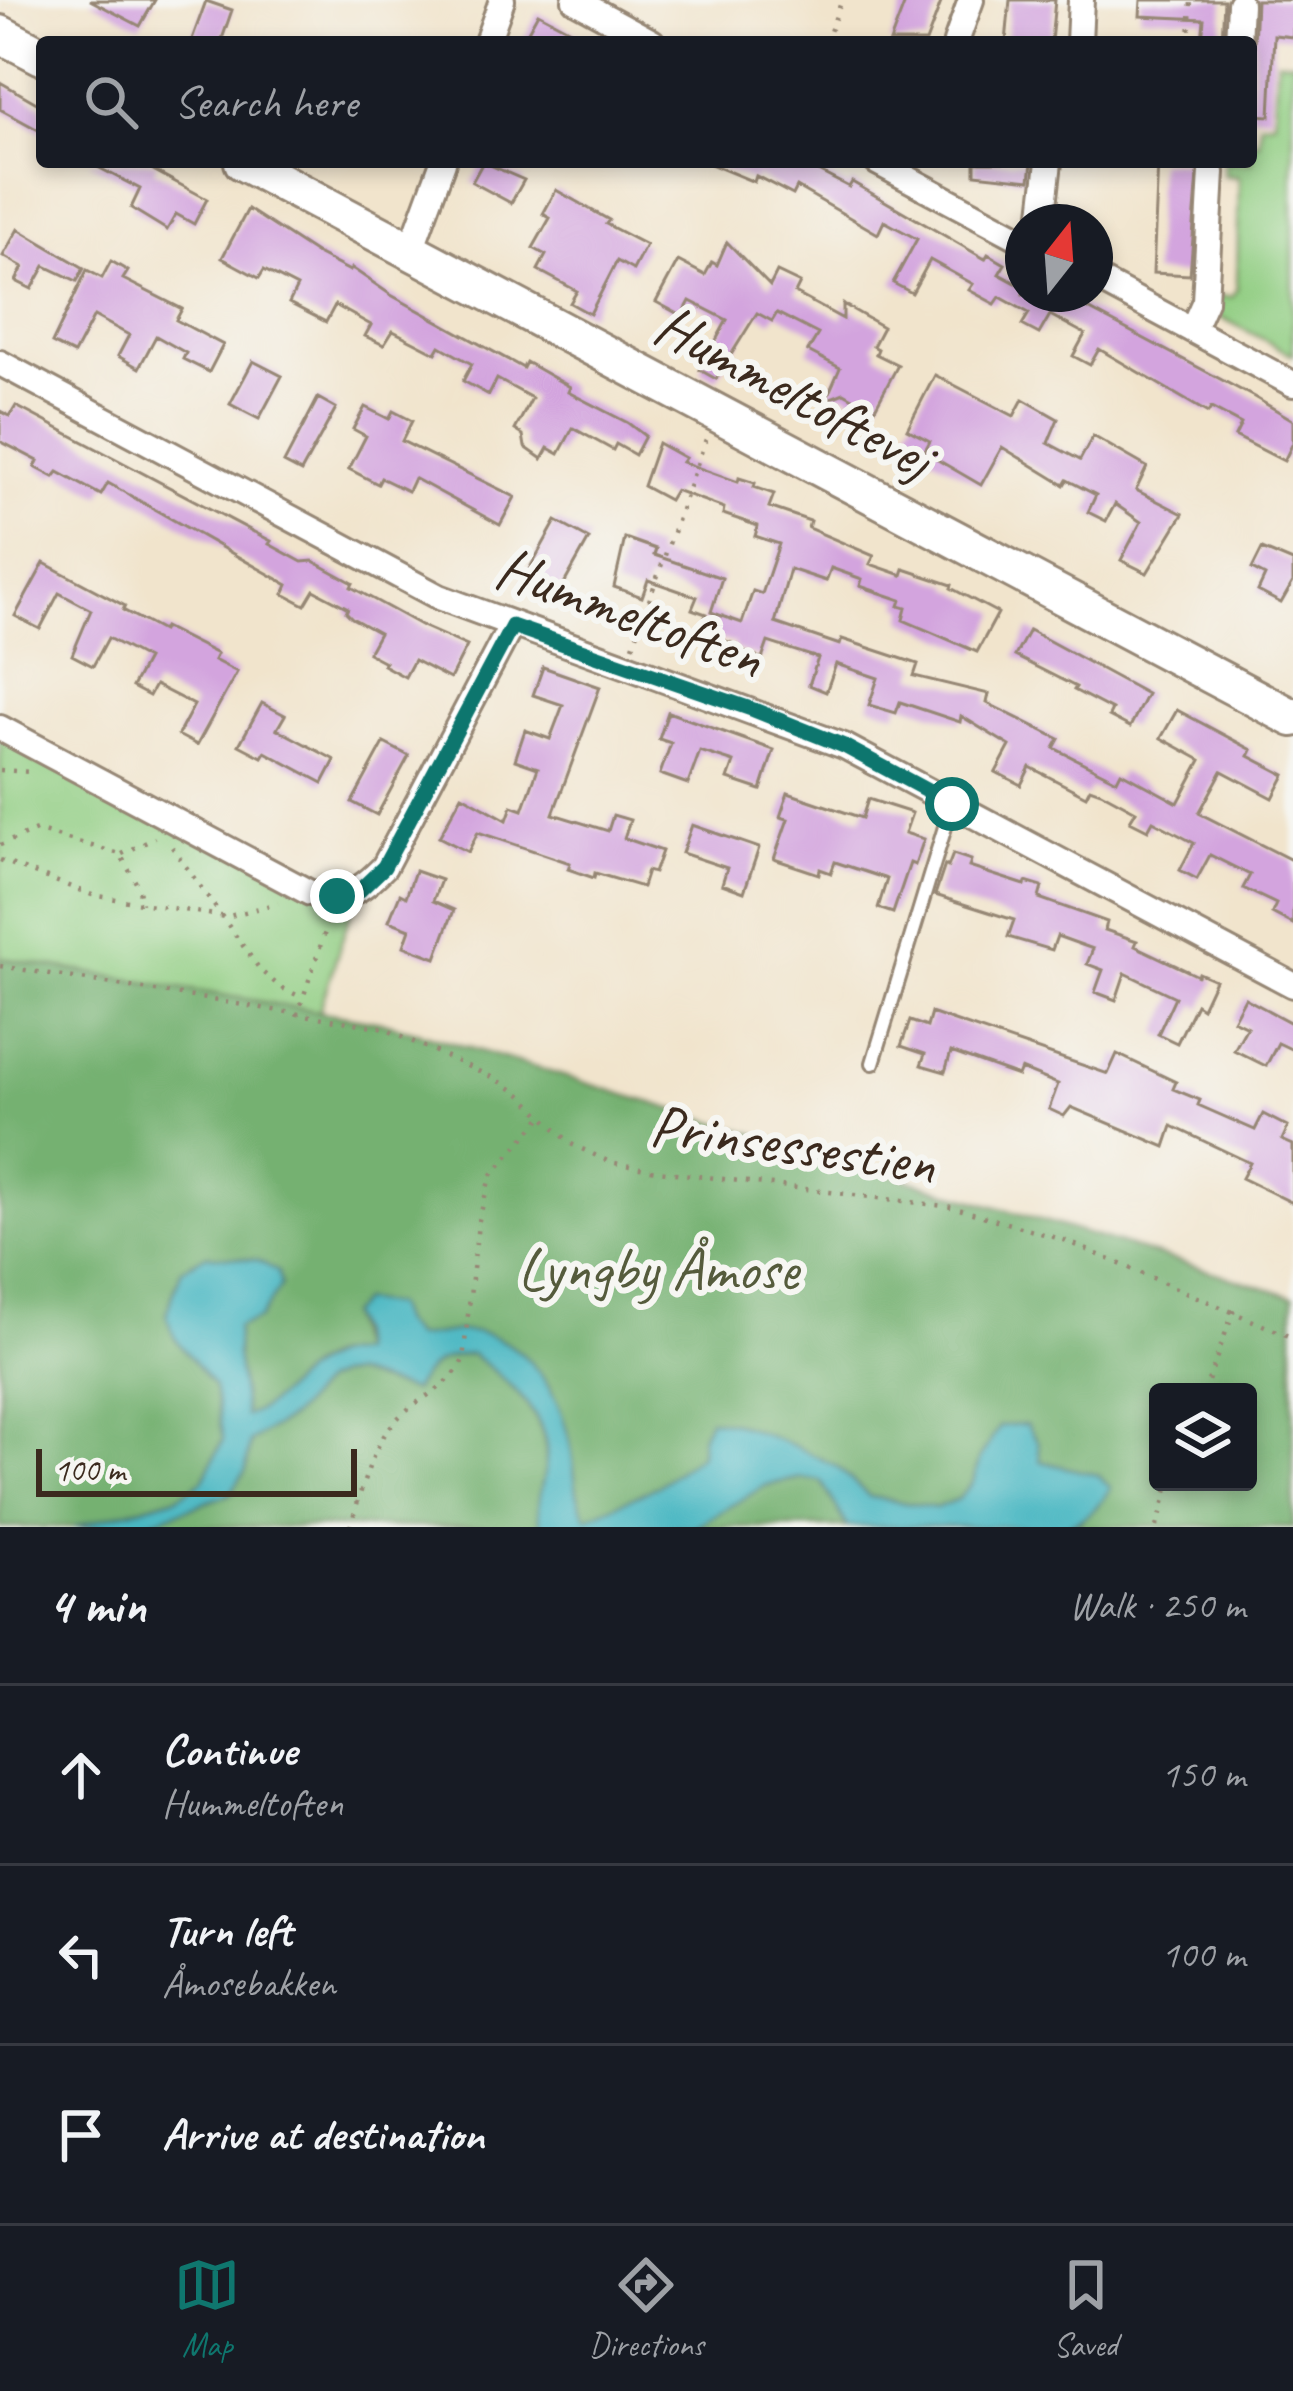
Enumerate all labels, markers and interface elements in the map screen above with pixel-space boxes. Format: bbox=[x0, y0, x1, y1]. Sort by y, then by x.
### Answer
search box bbox=[36, 36, 1257, 168]
icon: search bbox=[78, 69, 144, 135]
text: Search here bbox=[174, 74, 357, 131]
north arrow bbox=[1005, 204, 1113, 312]
street label: Hummeltoftevej bbox=[642, 286, 951, 498]
street label: Hummeltoften bbox=[486, 529, 775, 696]
route start bbox=[925, 777, 979, 831]
route end bbox=[310, 869, 364, 923]
street label: Prinsessestien bbox=[646, 1086, 941, 1202]
park label: Lyngby Åmose bbox=[518, 1231, 802, 1307]
map controls bbox=[1149, 1383, 1257, 1491]
button: layers bbox=[1149, 1383, 1257, 1491]
scale bar bbox=[36, 1443, 357, 1496]
text: 100 m bbox=[54, 1449, 125, 1491]
text: 4 min bbox=[48, 1573, 146, 1637]
text: Walk · 250 m bbox=[1069, 1581, 1245, 1630]
text: Continue bbox=[162, 1722, 296, 1779]
icon: ahead bbox=[48, 1742, 114, 1808]
text: 150 m bbox=[1161, 1750, 1245, 1799]
text: Hummeltoften bbox=[162, 1779, 343, 1828]
text: Turn left bbox=[162, 1902, 292, 1959]
icon: left bbox=[48, 1922, 114, 1988]
text: 100 m bbox=[1161, 1930, 1245, 1979]
text: Åmosebakken bbox=[162, 1959, 336, 2008]
icon: arrive bbox=[48, 2102, 114, 2168]
text: Arrive at destination bbox=[162, 2106, 484, 2163]
tab: Map bbox=[174, 2252, 240, 2366]
tab: Directions bbox=[589, 2252, 704, 2366]
tab: Saved bbox=[1053, 2252, 1119, 2366]

